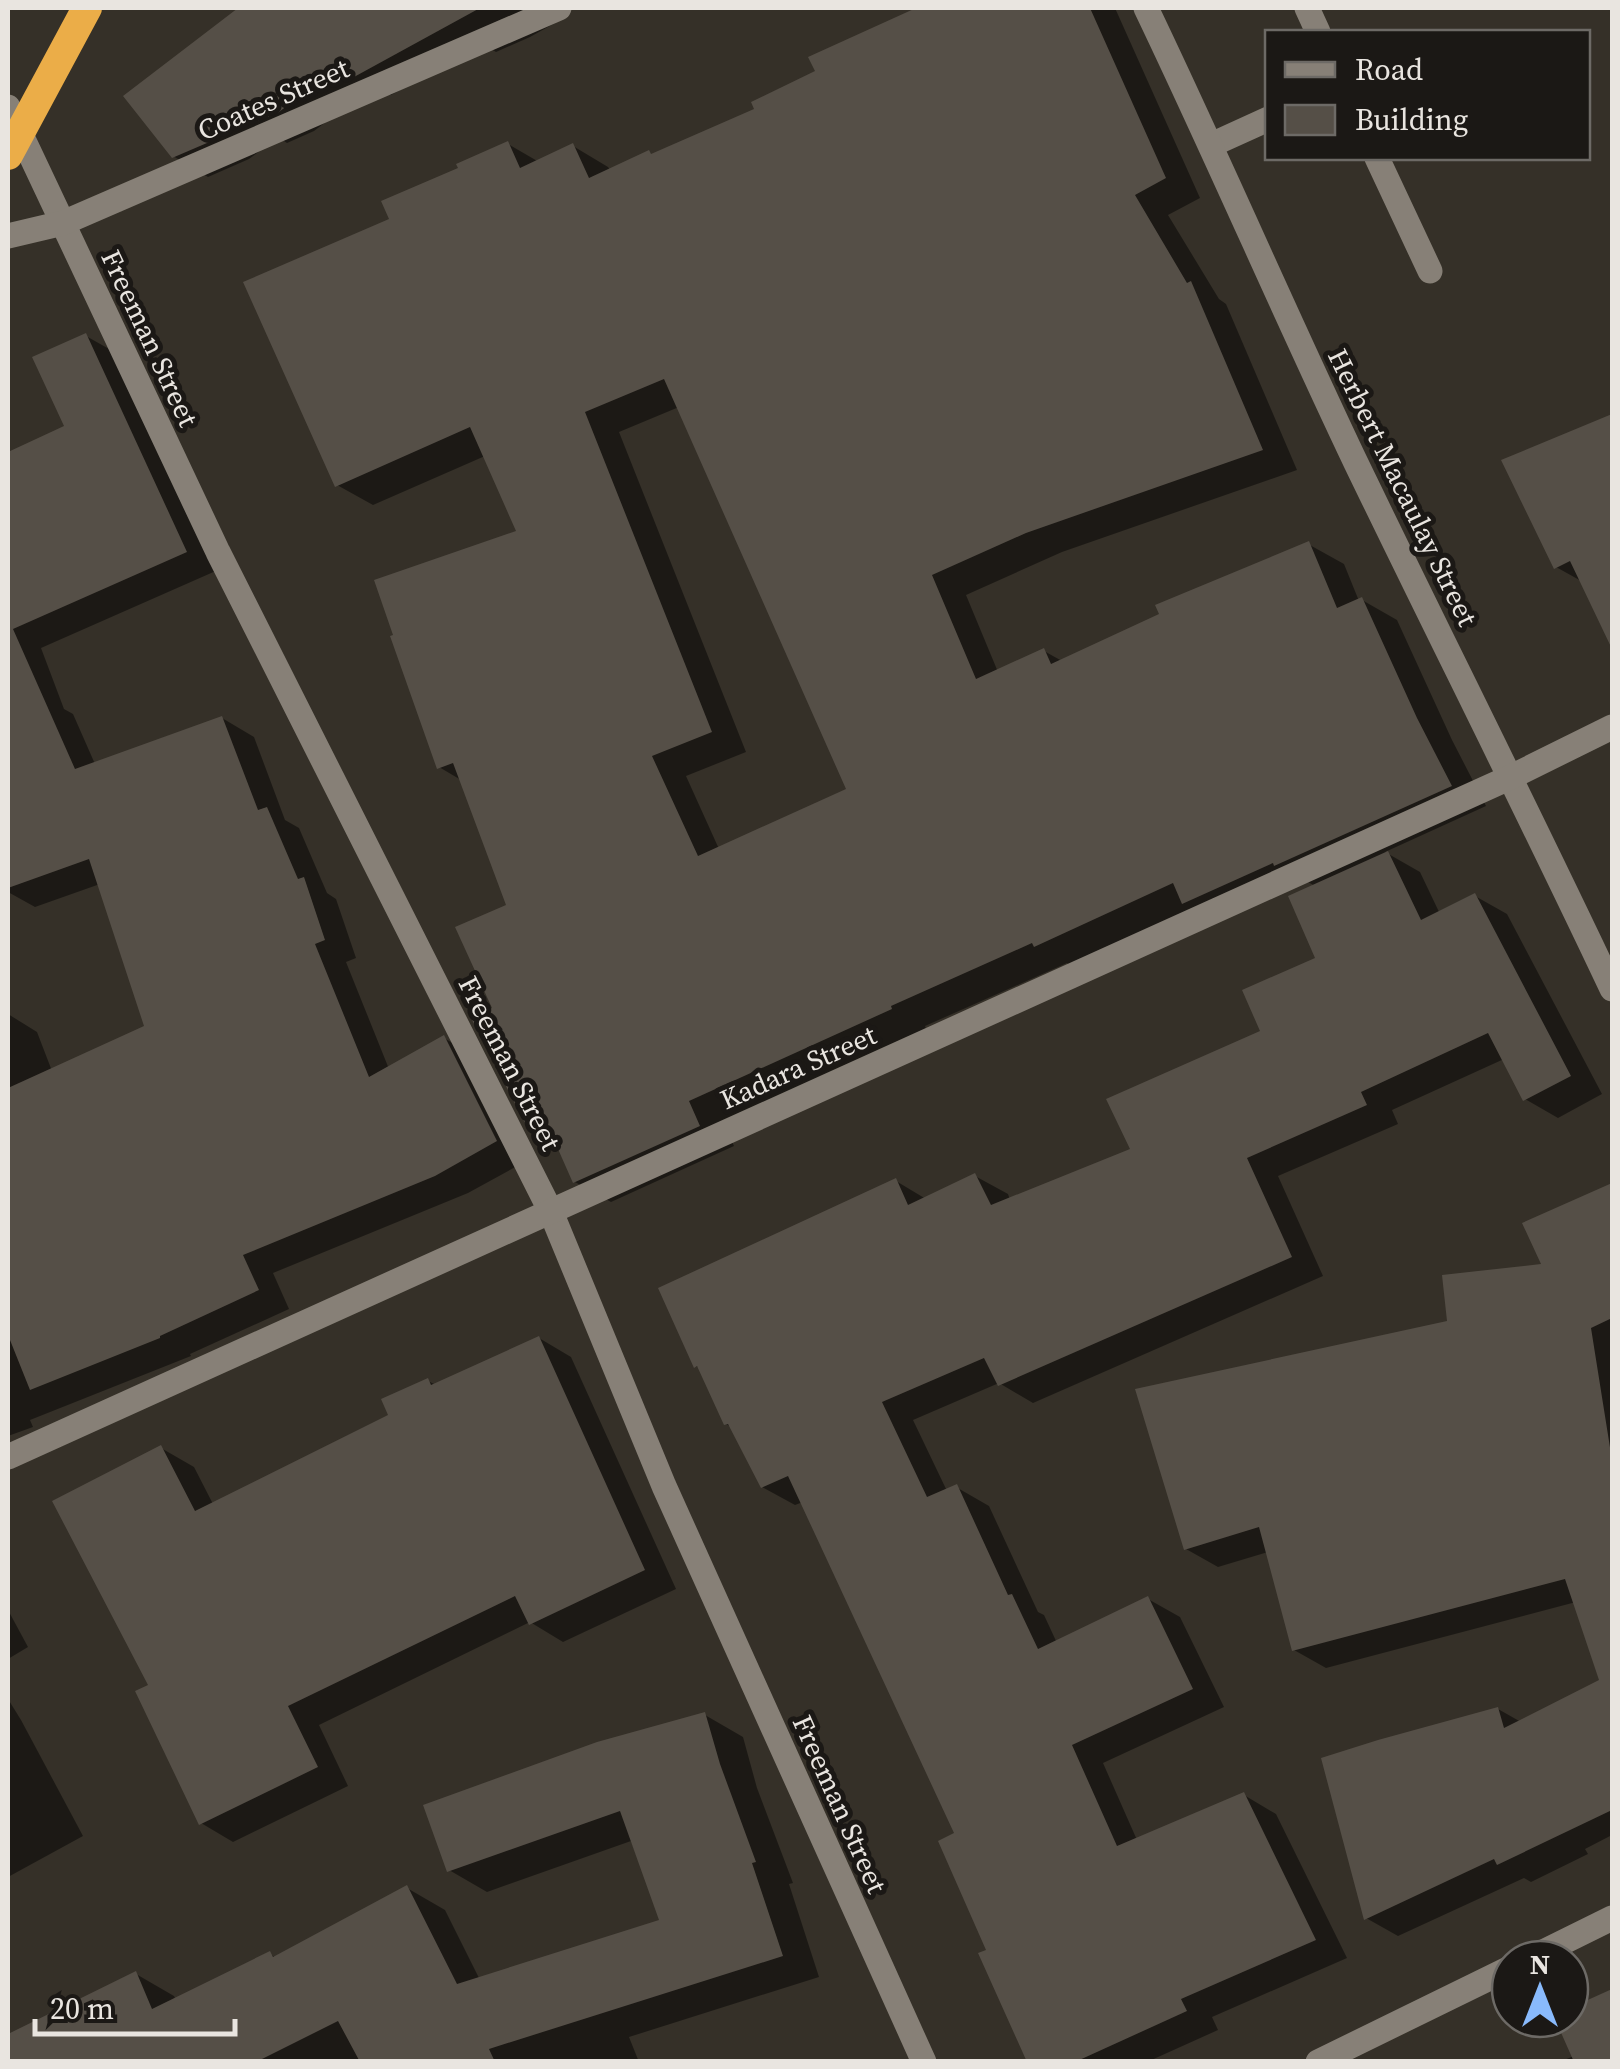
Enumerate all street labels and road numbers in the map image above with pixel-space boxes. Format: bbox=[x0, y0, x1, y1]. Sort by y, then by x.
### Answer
street label: Coates Street bbox=[191, 48, 355, 149]
street label: Freeman Street bbox=[92, 243, 208, 433]
street label: Herbert Macaulay Street bbox=[1319, 342, 1487, 633]
street label: Freeman Street bbox=[450, 969, 571, 1157]
street label: Kadara Street bbox=[714, 1015, 883, 1118]
street label: Freeman Street bbox=[784, 1709, 897, 1900]

